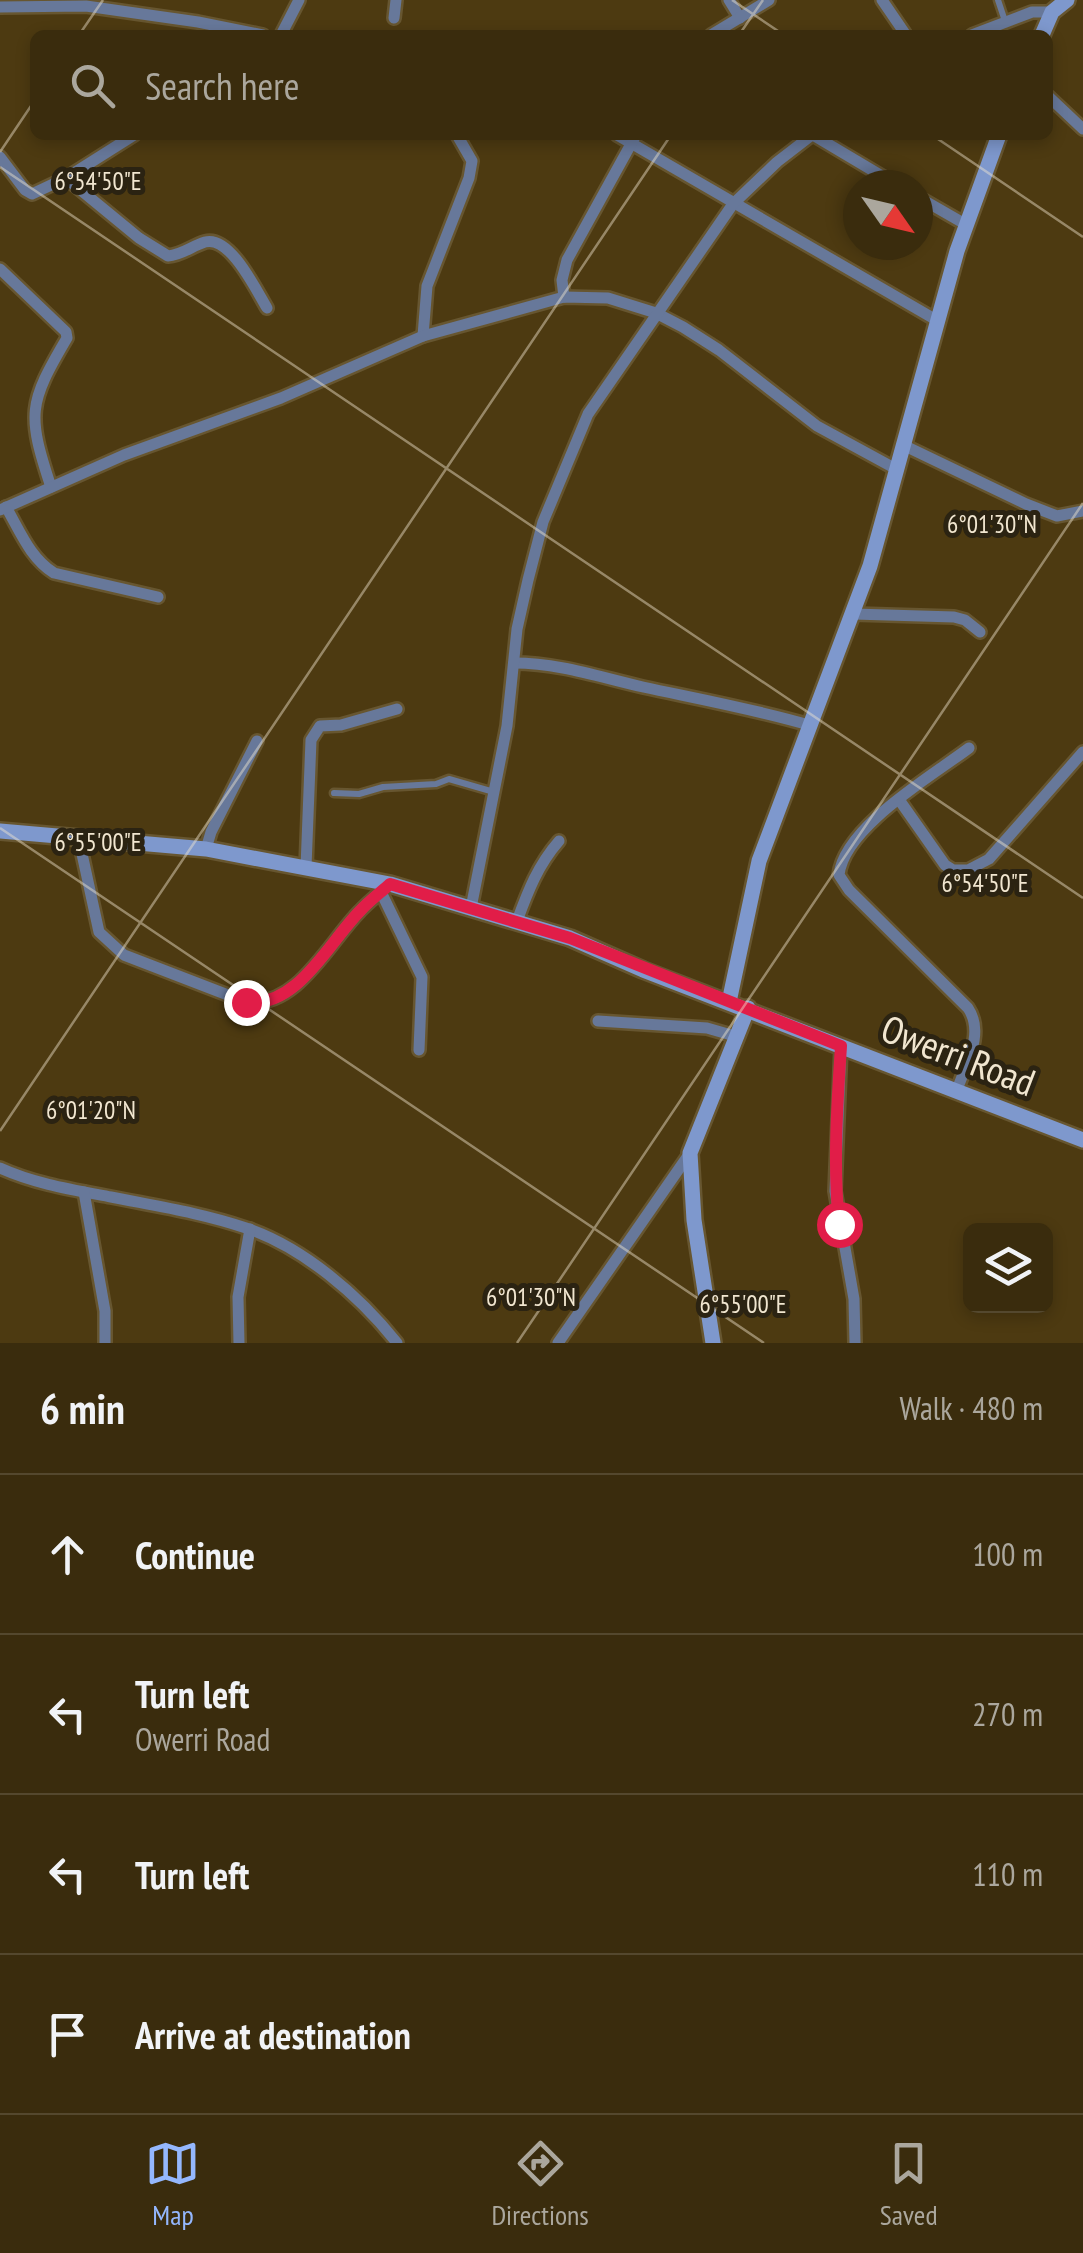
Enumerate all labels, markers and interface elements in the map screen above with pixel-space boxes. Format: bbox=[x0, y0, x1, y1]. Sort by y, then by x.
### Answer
search box bbox=[30, 30, 1053, 140]
icon: search bbox=[65, 58, 120, 113]
text: Search here bbox=[145, 61, 299, 110]
text: 6°54'50"E bbox=[54, 165, 142, 197]
north arrow bbox=[843, 170, 933, 260]
text: 6°01'30"N bbox=[947, 508, 1037, 540]
text: 6°55'00"E bbox=[54, 826, 142, 858]
text: 6°54'50"E bbox=[941, 867, 1029, 899]
route end bbox=[224, 980, 270, 1026]
street label: Owerri Road bbox=[875, 1003, 1042, 1106]
text: 6°01'20"N bbox=[46, 1094, 136, 1126]
route start bbox=[817, 1202, 863, 1248]
map controls bbox=[963, 1223, 1053, 1313]
button: layers bbox=[963, 1223, 1053, 1313]
text: 6°01'30"N bbox=[486, 1281, 576, 1313]
text: 6°55'00"E bbox=[699, 1288, 787, 1320]
text: 6 min bbox=[40, 1381, 125, 1436]
text: Walk · 480 m bbox=[899, 1387, 1043, 1429]
icon: ahead bbox=[40, 1527, 95, 1582]
text: Continue bbox=[135, 1530, 255, 1579]
text: 100 m bbox=[972, 1533, 1043, 1575]
text: Turn left bbox=[135, 1669, 249, 1718]
icon: left bbox=[40, 1687, 95, 1742]
text: 270 m bbox=[972, 1693, 1043, 1735]
text: Owerri Road bbox=[135, 1718, 270, 1760]
icon: left bbox=[40, 1847, 95, 1902]
text: Turn left bbox=[135, 1850, 249, 1899]
text: 110 m bbox=[972, 1853, 1043, 1895]
icon: arrive bbox=[40, 2007, 95, 2062]
text: Arrive at destination bbox=[135, 2010, 411, 2059]
tab: Map bbox=[145, 2136, 200, 2233]
tab: Directions bbox=[491, 2136, 589, 2233]
tab: Saved bbox=[880, 2136, 938, 2233]

